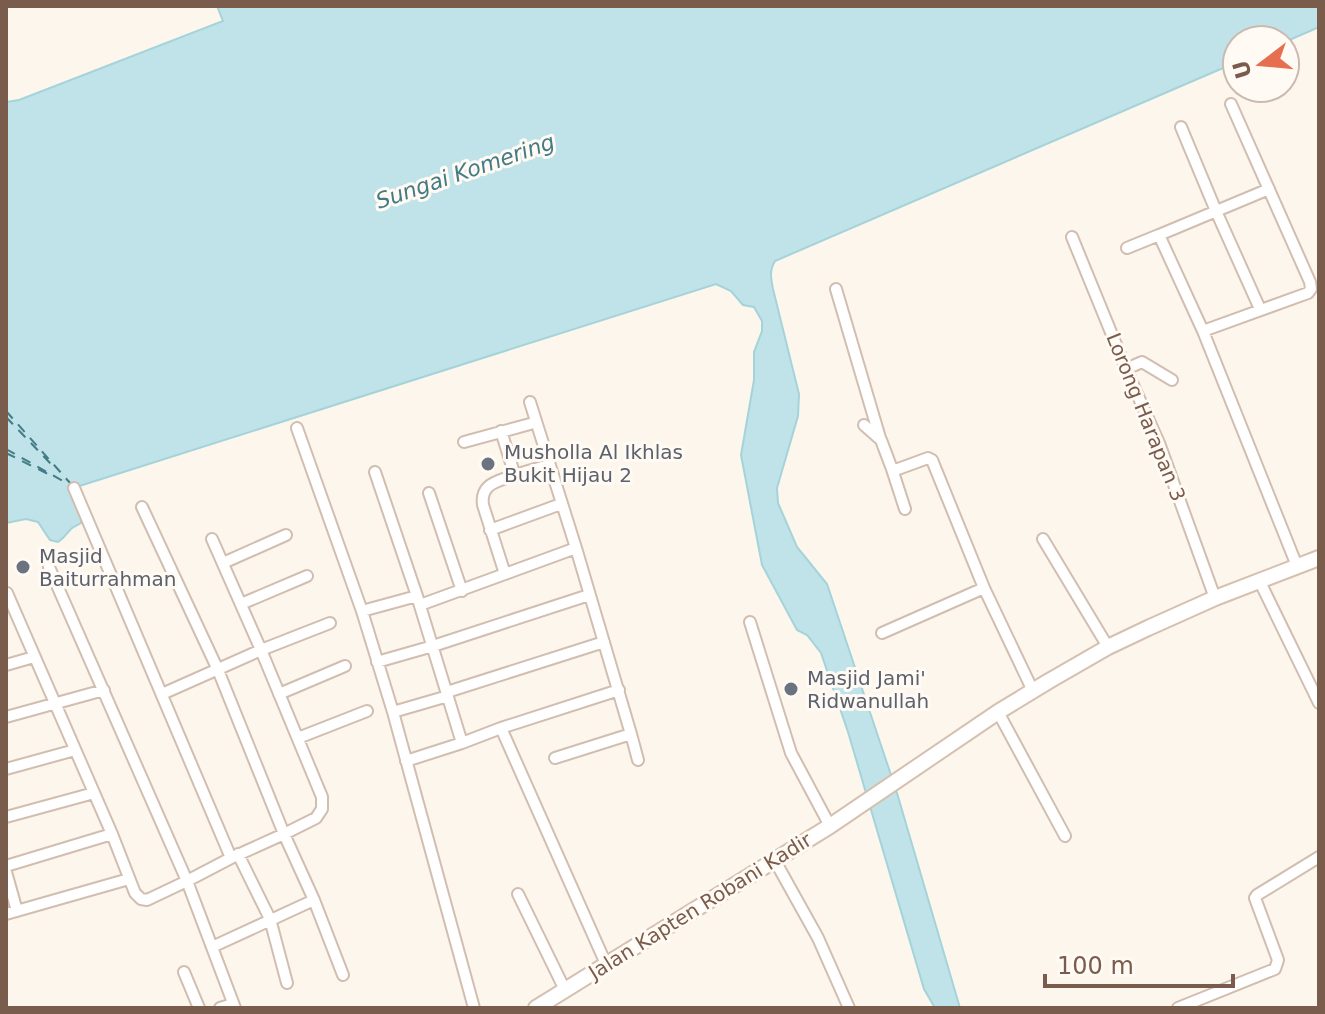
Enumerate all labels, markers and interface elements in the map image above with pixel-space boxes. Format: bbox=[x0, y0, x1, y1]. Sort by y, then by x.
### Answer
north arrow bbox=[1221, 24, 1301, 104]
text: U bbox=[1228, 57, 1257, 81]
water label: Sungai Komering bbox=[372, 129, 558, 214]
street label: Lorong Harapan 3 bbox=[1101, 329, 1191, 505]
place label: Musholla Al Ikhlas Bukit Hijau 2 bbox=[504, 440, 683, 487]
marker: Musholla Al Ikhlas Bukit Hijau 2 bbox=[479, 455, 497, 473]
place label: Masjid Baiturrahman bbox=[39, 544, 177, 591]
marker: Masjid Baiturrahman bbox=[14, 558, 32, 576]
place label: Masjid Jami' Ridwanullah bbox=[807, 666, 929, 713]
marker: Masjid Jami' Ridwanullah bbox=[782, 680, 800, 698]
street label: Jalan Kapten Robani Kadir bbox=[582, 827, 816, 986]
scale bar bbox=[1045, 938, 1233, 988]
text: 100 m bbox=[1057, 952, 1134, 980]

